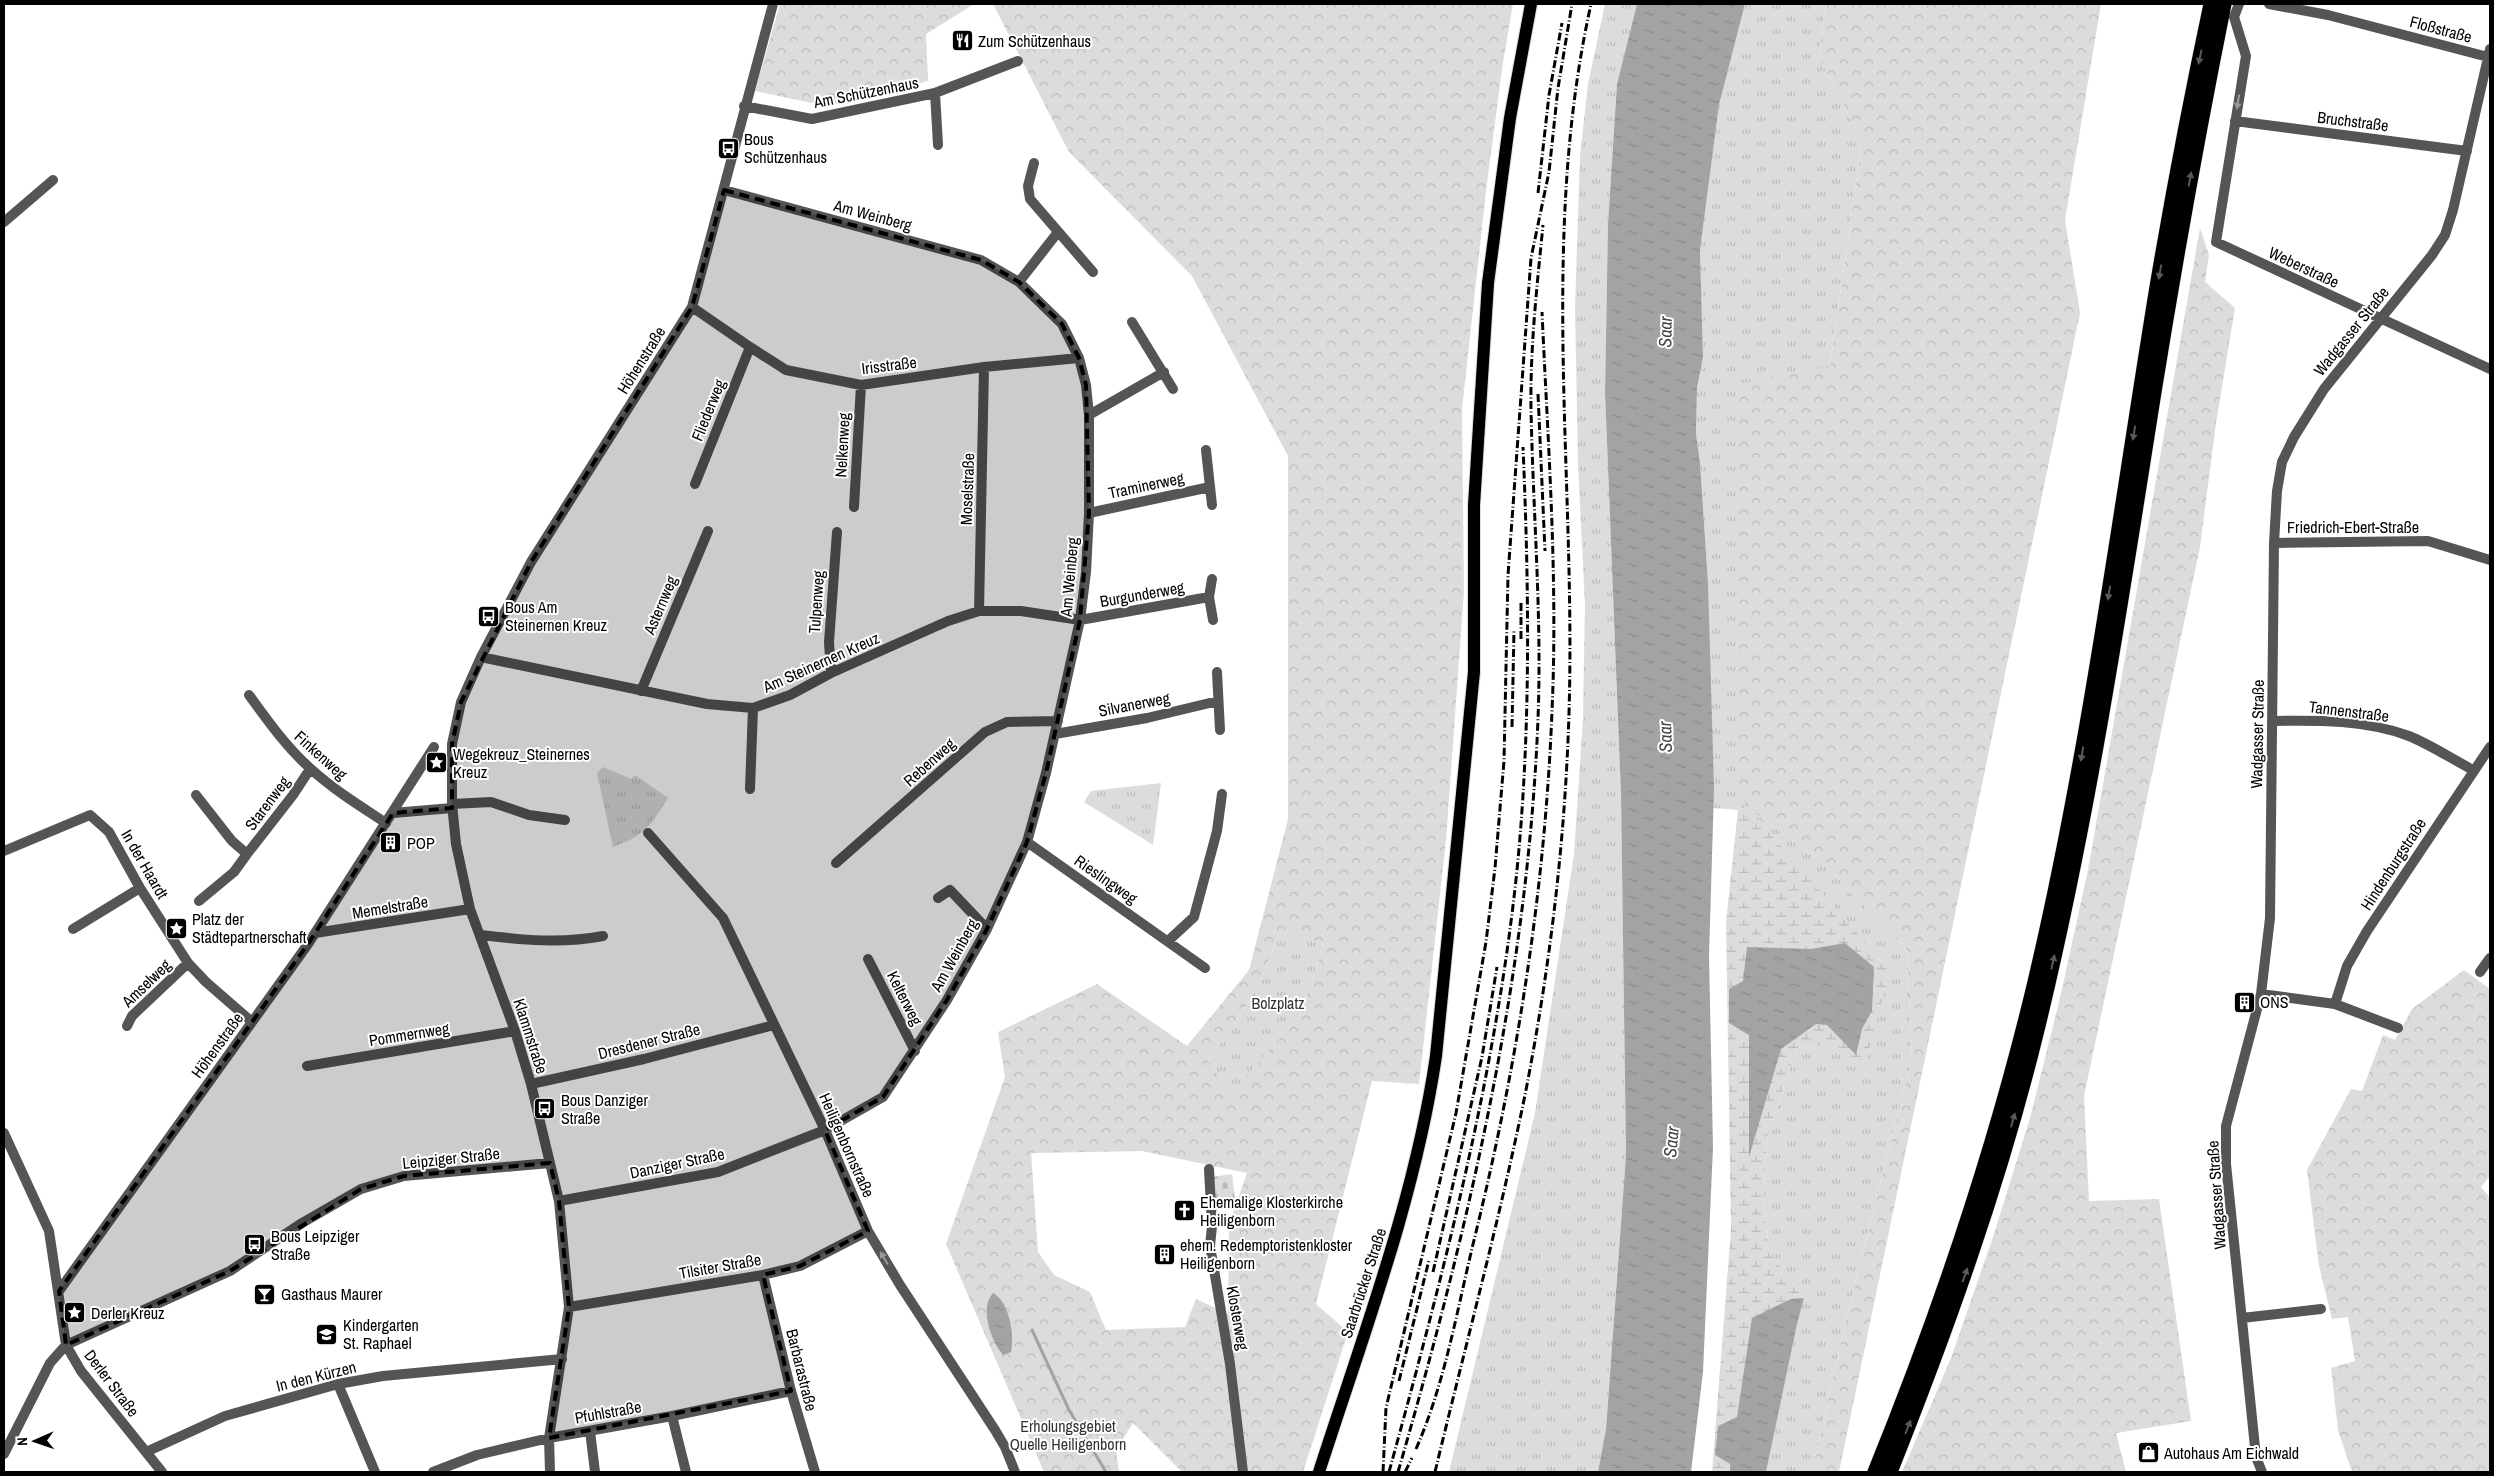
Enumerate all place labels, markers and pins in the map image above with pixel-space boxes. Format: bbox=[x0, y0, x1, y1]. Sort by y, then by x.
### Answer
restaurant icon: Zum Schützenhaus bbox=[950, 29, 974, 53]
place label: Zum Schützenhaus bbox=[978, 30, 1091, 52]
place label: Bous Schützenhaus bbox=[744, 128, 827, 168]
bus stop icon: Bous Schützenhaus bbox=[716, 136, 740, 160]
place label: Bous Am Steinernen Kreuz bbox=[505, 596, 608, 636]
bus stop icon: Bous Am Steinernen Kreuz bbox=[477, 604, 501, 628]
place label: Wegekreuz_Steinernes Kreuz bbox=[453, 743, 590, 783]
place icon: Wegekreuz_Steinernes Kreuz bbox=[425, 751, 449, 775]
building icon: POP bbox=[379, 831, 403, 855]
place label: POP bbox=[407, 832, 435, 854]
place label: Platz der Städtepartnerschaft bbox=[192, 908, 307, 948]
place icon: Platz der Städtepartnerschaft bbox=[164, 916, 188, 940]
building icon: ONS bbox=[2232, 990, 2256, 1014]
place label: ONS bbox=[2260, 991, 2289, 1013]
place label: Bous Danziger Straße bbox=[561, 1089, 648, 1129]
bus stop icon: Bous Danziger Straße bbox=[533, 1097, 557, 1121]
place label: Ehemalige Klosterkirche Heiligenborn bbox=[1200, 1191, 1343, 1231]
church icon: Ehemalige Klosterkirche Heiligenborn bbox=[1172, 1199, 1196, 1223]
place label: Bous Leipziger Straße bbox=[271, 1225, 360, 1265]
bus stop icon: Bous Leipziger Straße bbox=[243, 1233, 267, 1257]
place label: ehem. Redemptoristenkloster Heiligenborn bbox=[1180, 1234, 1353, 1274]
building icon: ehem. Redemptoristenkloster Heiligenborn bbox=[1152, 1242, 1176, 1266]
bar icon: Gasthaus Maurer bbox=[253, 1282, 277, 1306]
place label: Gasthaus Maurer bbox=[281, 1283, 383, 1305]
place icon: Derler Kreuz bbox=[63, 1301, 87, 1325]
place label: Derler Kreuz bbox=[91, 1302, 165, 1324]
place label: Kindergarten St. Raphael bbox=[343, 1314, 419, 1354]
school or university icon: Kindergarten St. Raphael bbox=[315, 1322, 339, 1346]
shop icon: Autohaus Am Eichwald bbox=[2136, 1441, 2160, 1465]
place label: Autohaus Am Eichwald bbox=[2163, 1442, 2299, 1464]

